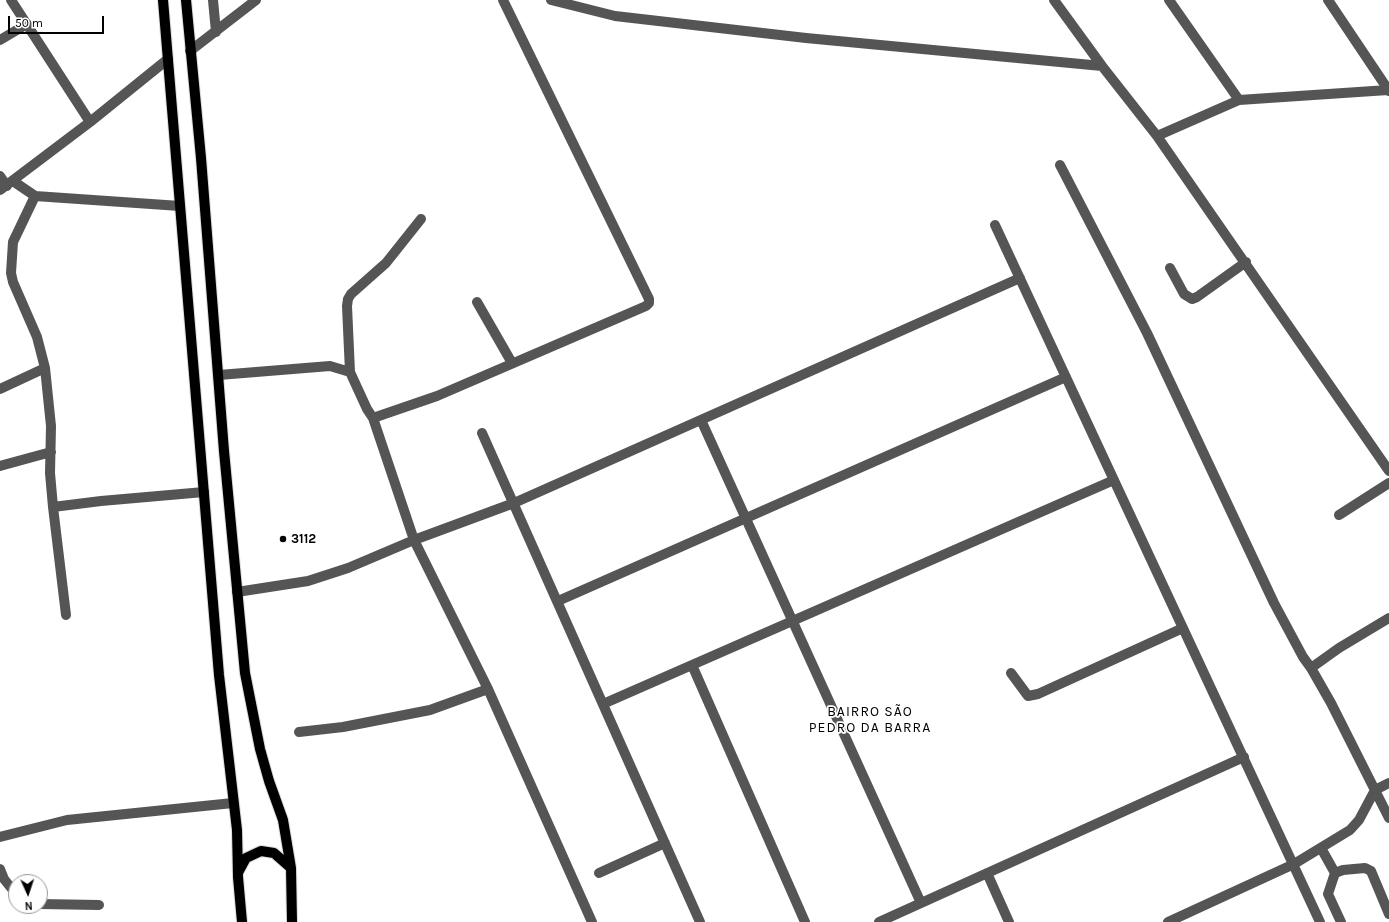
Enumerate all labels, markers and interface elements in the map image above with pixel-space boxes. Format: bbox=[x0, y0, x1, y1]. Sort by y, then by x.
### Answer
scale bar bbox=[10, 8, 106, 34]
text: 50 m bbox=[15, 16, 43, 30]
place label: 3112 bbox=[291, 531, 316, 547]
marker: 3112 bbox=[278, 534, 288, 544]
district label: BAIRRO SÃO PEDRO DA BARRA bbox=[809, 704, 931, 736]
north arrow bbox=[8, 874, 48, 914]
text: N bbox=[24, 899, 33, 912]

